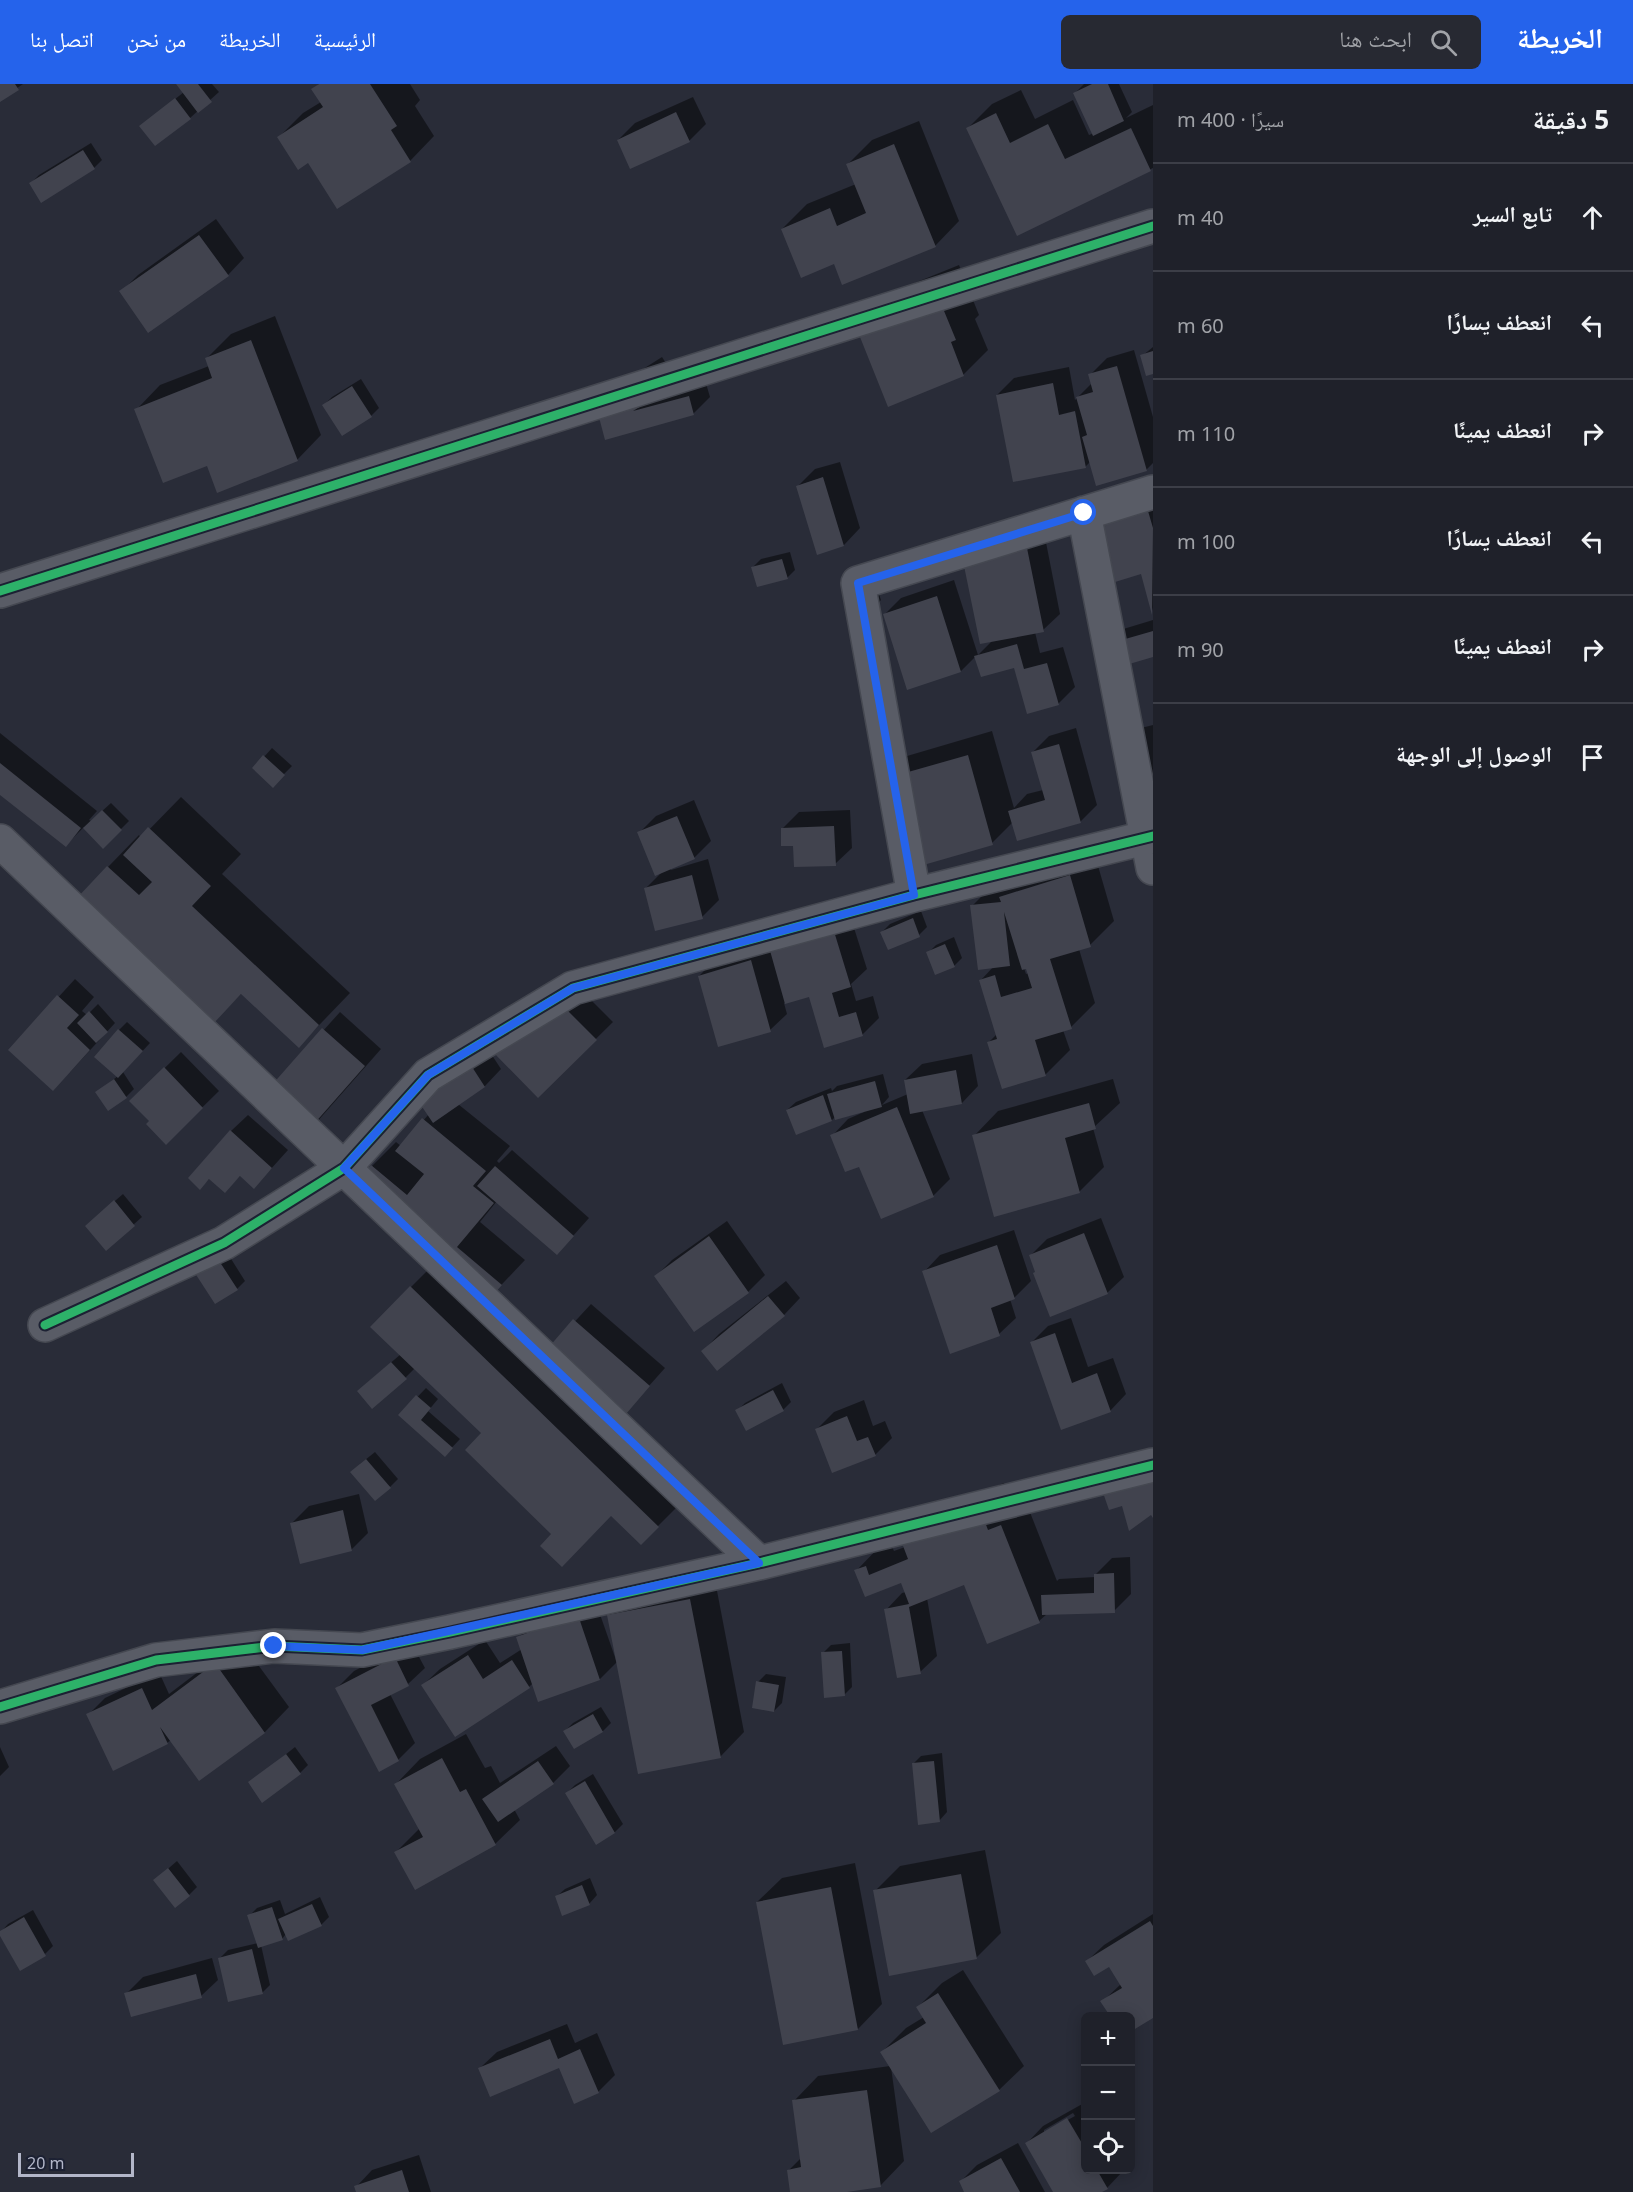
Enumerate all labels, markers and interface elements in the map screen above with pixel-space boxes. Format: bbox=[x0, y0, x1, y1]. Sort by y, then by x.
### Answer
search box bbox=[1061, 15, 1481, 69]
text: الخريطة bbox=[1517, 18, 1603, 56]
text: ابحث هنا bbox=[1339, 23, 1412, 53]
text: اتصل بنا bbox=[30, 25, 94, 53]
text: من نحن bbox=[127, 25, 186, 53]
text: الخريطة bbox=[219, 25, 281, 53]
text: الرئيسية bbox=[314, 25, 376, 53]
icon: search bbox=[1427, 26, 1460, 59]
text: 5 دقيقة bbox=[1533, 101, 1609, 137]
text: سيرًا · 400 m bbox=[1177, 106, 1284, 133]
text: تابع السير bbox=[1473, 198, 1552, 228]
icon: ahead bbox=[1576, 201, 1609, 234]
text: 40 m bbox=[1177, 204, 1224, 231]
text: انعطف يسارًا bbox=[1447, 306, 1552, 336]
icon: left bbox=[1576, 309, 1609, 342]
text: 60 m bbox=[1177, 312, 1224, 339]
text: انعطف يمينًا bbox=[1453, 414, 1552, 444]
icon: right bbox=[1576, 417, 1609, 450]
text: 110 m bbox=[1177, 420, 1235, 447]
route start bbox=[1070, 499, 1096, 525]
text: انعطف يسارًا bbox=[1447, 522, 1552, 552]
icon: left bbox=[1576, 525, 1609, 558]
text: 100 m bbox=[1177, 528, 1235, 555]
text: انعطف يمينًا bbox=[1453, 630, 1552, 660]
icon: right bbox=[1576, 633, 1609, 666]
text: 90 m bbox=[1177, 636, 1224, 663]
text: الوصول إلى الوجهة bbox=[1396, 738, 1552, 768]
icon: arrive bbox=[1576, 741, 1609, 774]
route end bbox=[260, 1632, 286, 1658]
map controls bbox=[1081, 2012, 1135, 2174]
button: + bbox=[1081, 2012, 1135, 2066]
button: − bbox=[1081, 2066, 1135, 2120]
button: locate bbox=[1081, 2120, 1135, 2174]
scale bar bbox=[18, 2150, 134, 2178]
text: 20 m bbox=[27, 2152, 64, 2174]

